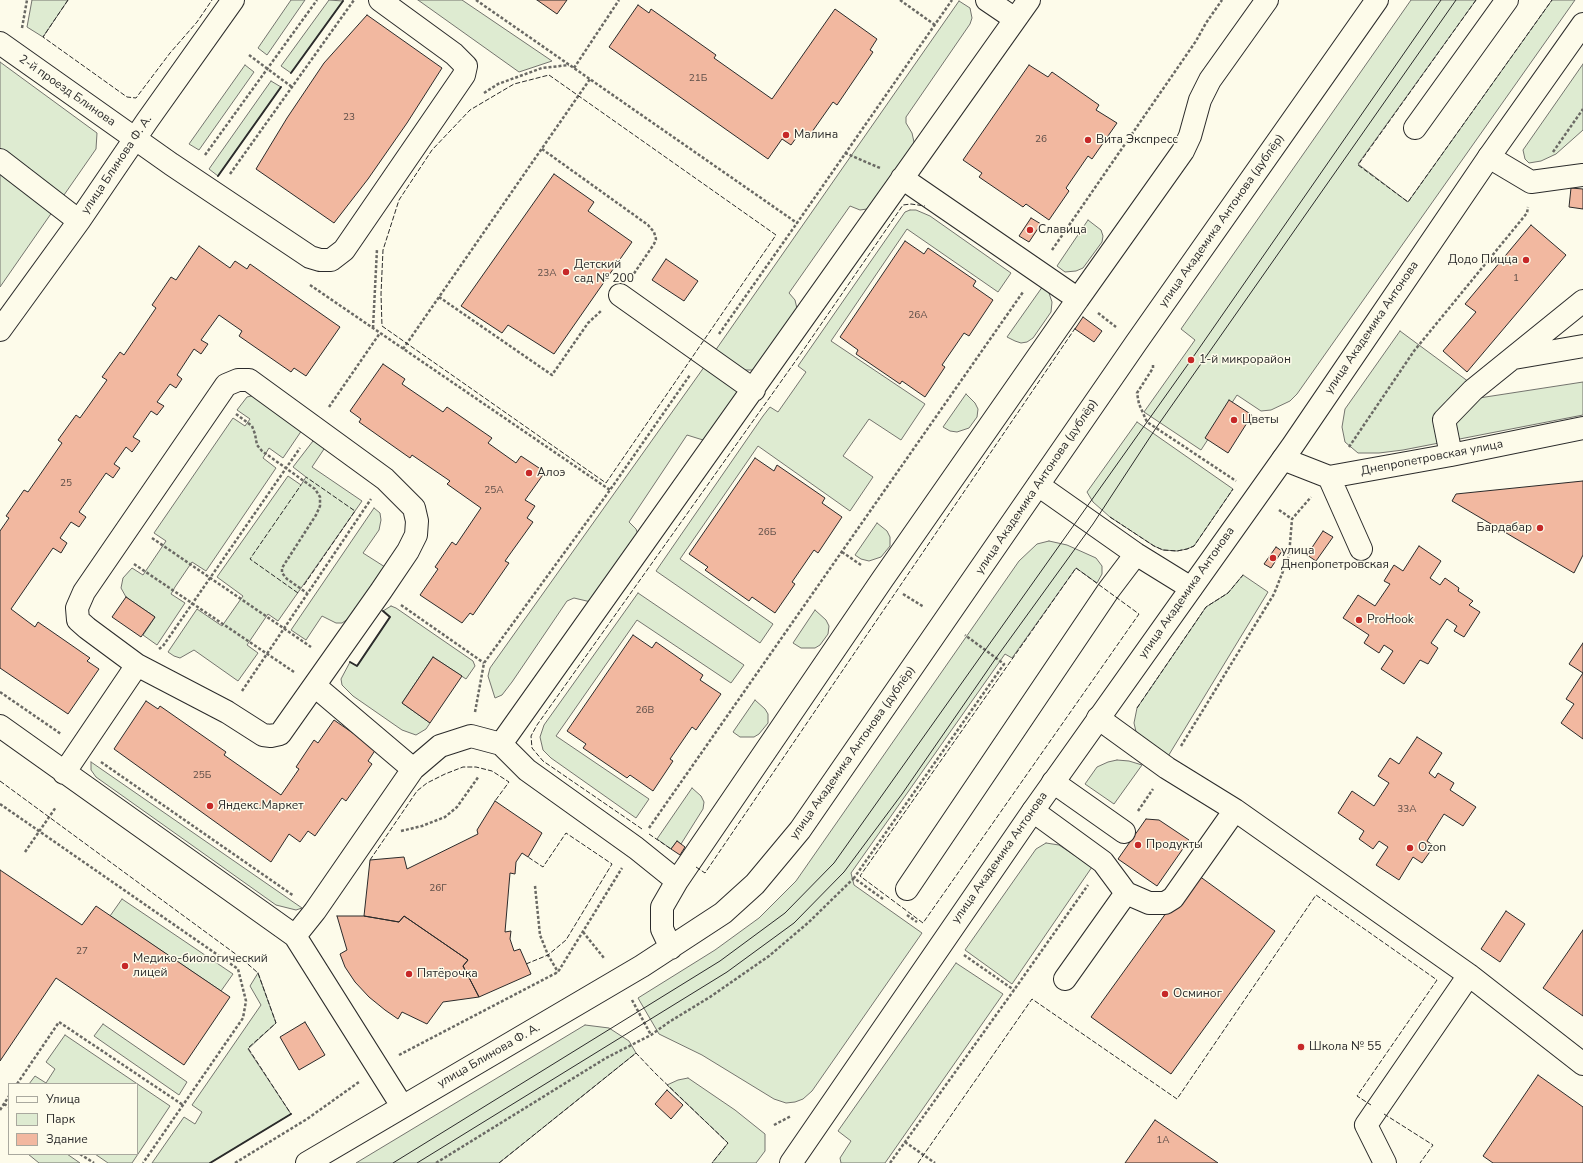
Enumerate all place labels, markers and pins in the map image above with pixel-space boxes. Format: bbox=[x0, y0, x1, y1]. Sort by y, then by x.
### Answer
place label: Малина bbox=[794, 128, 838, 142]
marker: Малина bbox=[781, 130, 791, 140]
place label: Вита Экспресс bbox=[1096, 133, 1178, 147]
marker: Вита Экспресс bbox=[1083, 135, 1093, 145]
place label: Славица bbox=[1038, 223, 1087, 237]
marker: Славица bbox=[1025, 225, 1035, 235]
place label: Додо Пицца bbox=[1448, 253, 1518, 267]
marker: Додо Пицца bbox=[1521, 255, 1531, 265]
place label: Детский сад № 200 bbox=[574, 258, 634, 286]
marker: Детский сад № 200 bbox=[561, 267, 571, 277]
place label: 1-й микрорайон bbox=[1199, 353, 1291, 367]
marker: 1-й микрорайон bbox=[1186, 355, 1196, 365]
place label: Цветы bbox=[1242, 413, 1279, 427]
marker: Цветы bbox=[1229, 415, 1239, 425]
place label: Алоэ bbox=[537, 466, 565, 480]
marker: Алоэ bbox=[524, 468, 534, 478]
place label: Бардабар bbox=[1477, 521, 1532, 535]
marker: Бардабар bbox=[1535, 523, 1545, 533]
place label: улица Днепропетровская bbox=[1281, 544, 1389, 572]
marker: улица Днепропетровская bbox=[1268, 553, 1278, 563]
place label: ProHook bbox=[1367, 613, 1414, 627]
marker: ProHook bbox=[1354, 615, 1364, 625]
place label: Яндекс.Маркет bbox=[218, 799, 304, 813]
marker: Яндекс.Маркет bbox=[205, 801, 215, 811]
place label: Продукты bbox=[1146, 838, 1203, 852]
marker: Продукты bbox=[1133, 840, 1143, 850]
place label: Ozon bbox=[1418, 841, 1446, 855]
marker: Ozon bbox=[1405, 843, 1415, 853]
place label: Медико-биологический лицей bbox=[133, 952, 268, 980]
marker: Медико-биологический лицей bbox=[120, 961, 130, 971]
place label: Пятёрочка bbox=[417, 967, 478, 981]
marker: Пятёрочка bbox=[404, 969, 414, 979]
place label: Осминог bbox=[1173, 987, 1222, 1001]
marker: Осминог bbox=[1160, 989, 1170, 999]
place label: Школа № 55 bbox=[1309, 1040, 1381, 1054]
marker: Школа № 55 bbox=[1296, 1042, 1306, 1052]

